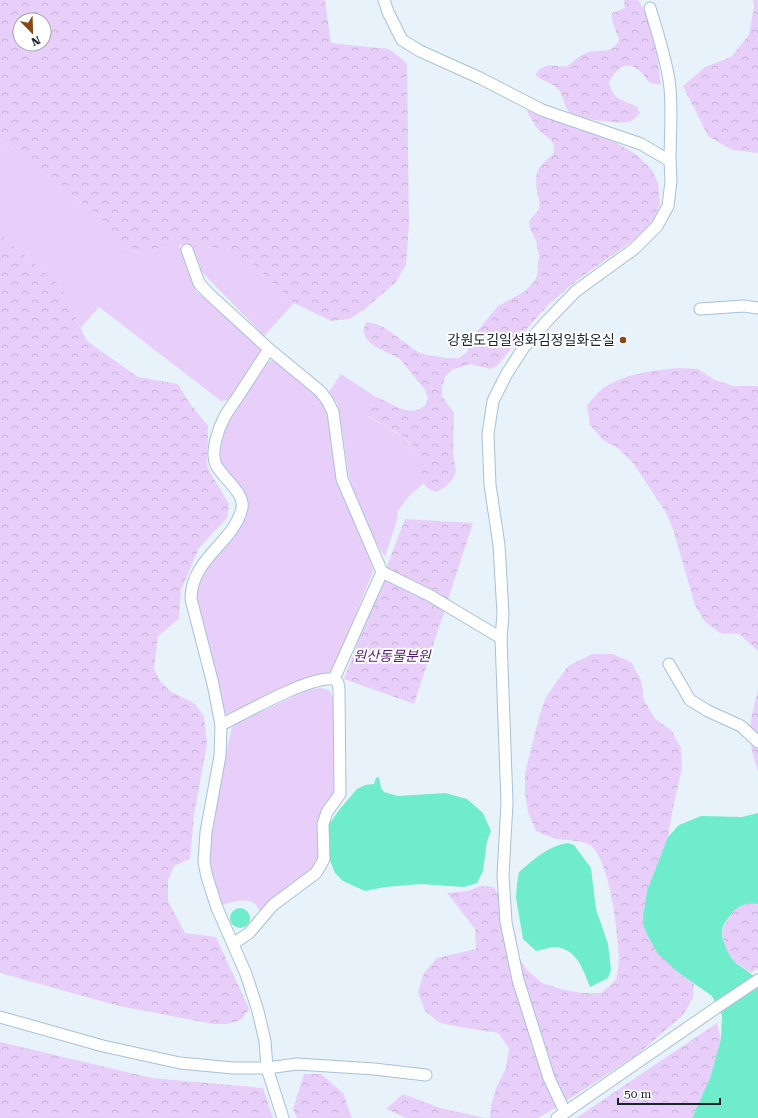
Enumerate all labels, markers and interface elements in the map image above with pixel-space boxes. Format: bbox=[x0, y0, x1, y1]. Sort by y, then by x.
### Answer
north arrow bbox=[12, 12, 52, 52]
text: N bbox=[29, 33, 42, 49]
place label: 강원도김일성화김정일화온실 bbox=[448, 332, 615, 348]
marker: 강원도김일성화김정일화온실 bbox=[618, 335, 628, 345]
park label: 원산동물분원 bbox=[353, 648, 432, 664]
scale bar bbox=[618, 1080, 720, 1106]
text: 50 m bbox=[624, 1087, 651, 1101]

